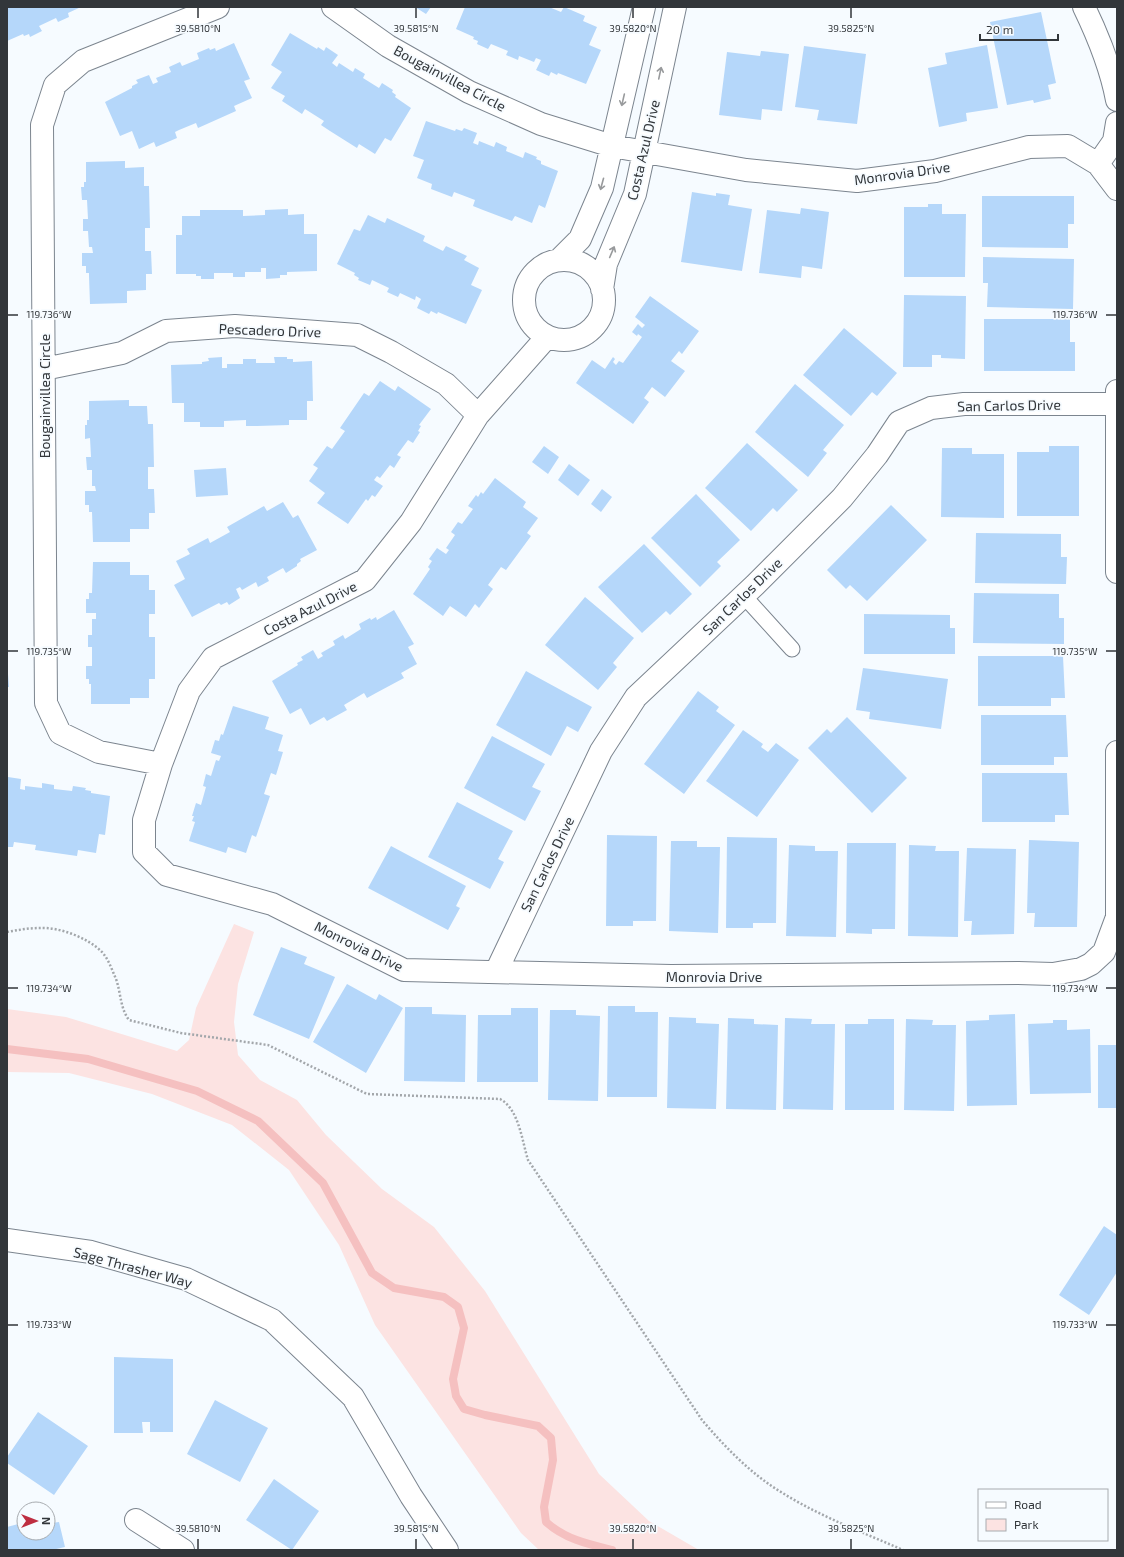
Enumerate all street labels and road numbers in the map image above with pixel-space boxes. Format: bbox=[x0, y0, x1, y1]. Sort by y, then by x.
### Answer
street label: Bougainvillea Circle bbox=[391, 41, 509, 115]
street label: Costa Azul Drive bbox=[623, 98, 663, 202]
street label: Monrovia Drive bbox=[853, 158, 951, 188]
street label: Pescadero Drive bbox=[218, 320, 322, 340]
street label: Bougainvillea Circle bbox=[36, 334, 53, 458]
street label: San Carlos Drive bbox=[957, 396, 1061, 414]
street label: San Carlos Drive bbox=[699, 554, 785, 638]
street label: Costa Azul Drive bbox=[260, 577, 360, 639]
street label: San Carlos Drive bbox=[517, 814, 577, 914]
street label: Monrovia Drive bbox=[312, 917, 406, 975]
street label: Monrovia Drive bbox=[666, 968, 762, 985]
street label: Sage Thrasher Way bbox=[72, 1243, 195, 1291]

